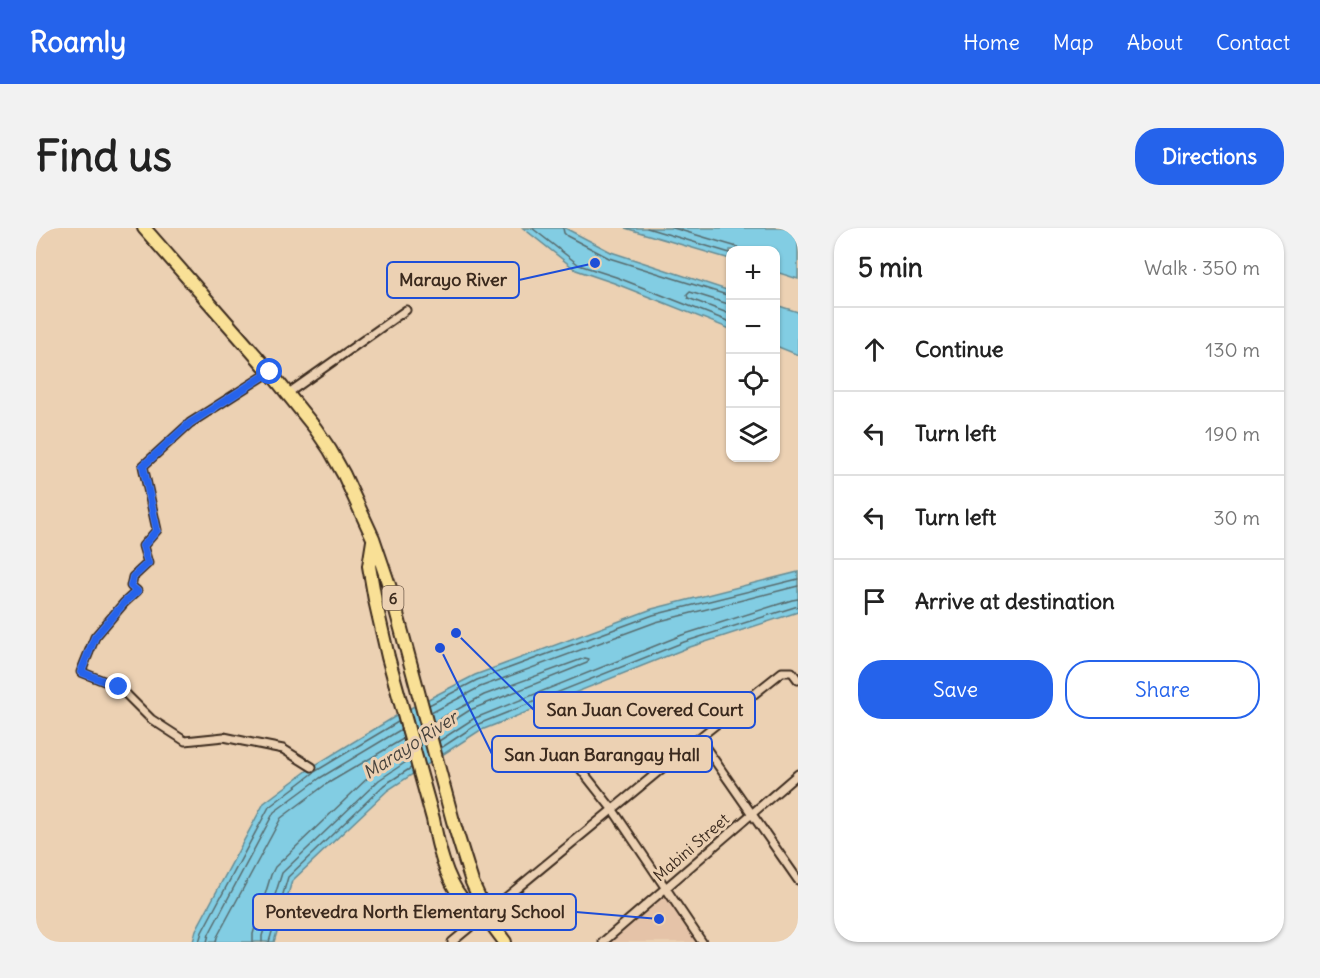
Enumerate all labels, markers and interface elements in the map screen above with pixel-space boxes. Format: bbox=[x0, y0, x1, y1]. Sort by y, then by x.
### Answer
text: Roamly bbox=[30, 24, 126, 60]
text: Home bbox=[963, 29, 1020, 56]
text: Map bbox=[1053, 29, 1094, 56]
text: About bbox=[1127, 29, 1183, 56]
text: Contact bbox=[1216, 29, 1290, 56]
button: Directions bbox=[1135, 128, 1284, 185]
text: Find us bbox=[36, 130, 172, 182]
map controls bbox=[726, 246, 780, 462]
button: + bbox=[726, 246, 780, 300]
text: 5 min bbox=[858, 251, 923, 284]
text: Walk · 350 m bbox=[1144, 255, 1260, 280]
callout: Marayo River bbox=[387, 262, 519, 298]
text: Marayo River bbox=[399, 268, 508, 291]
button: − bbox=[726, 300, 780, 354]
icon: ahead bbox=[858, 333, 891, 366]
text: Continue bbox=[915, 335, 1004, 363]
text: 130 m bbox=[1205, 337, 1260, 362]
button: locate bbox=[726, 354, 780, 408]
route start bbox=[256, 358, 282, 384]
button: layers bbox=[726, 408, 780, 462]
icon: left bbox=[858, 417, 891, 450]
text: Turn left bbox=[915, 419, 996, 447]
text: 190 m bbox=[1205, 421, 1260, 446]
icon: left bbox=[858, 501, 891, 534]
text: Turn left bbox=[915, 503, 996, 531]
text: 30 m bbox=[1213, 505, 1260, 530]
icon: arrive bbox=[858, 585, 891, 618]
road number: 6 bbox=[382, 586, 404, 610]
text: Arrive at destination bbox=[915, 587, 1115, 615]
button: Save bbox=[858, 660, 1053, 719]
button: Share bbox=[1065, 660, 1260, 719]
route end bbox=[105, 673, 131, 699]
callout: San Juan Covered Court bbox=[534, 692, 755, 728]
text: San Juan Covered Court bbox=[547, 698, 744, 721]
water label: Marayo River bbox=[358, 705, 464, 784]
callout: San Juan Barangay Hall bbox=[492, 736, 712, 772]
text: San Juan Barangay Hall bbox=[504, 743, 700, 766]
street label: Mabini Street bbox=[649, 808, 733, 885]
callout: Pontevedra North Elementary School bbox=[253, 894, 576, 930]
text: Pontevedra North Elementary School bbox=[265, 900, 565, 923]

